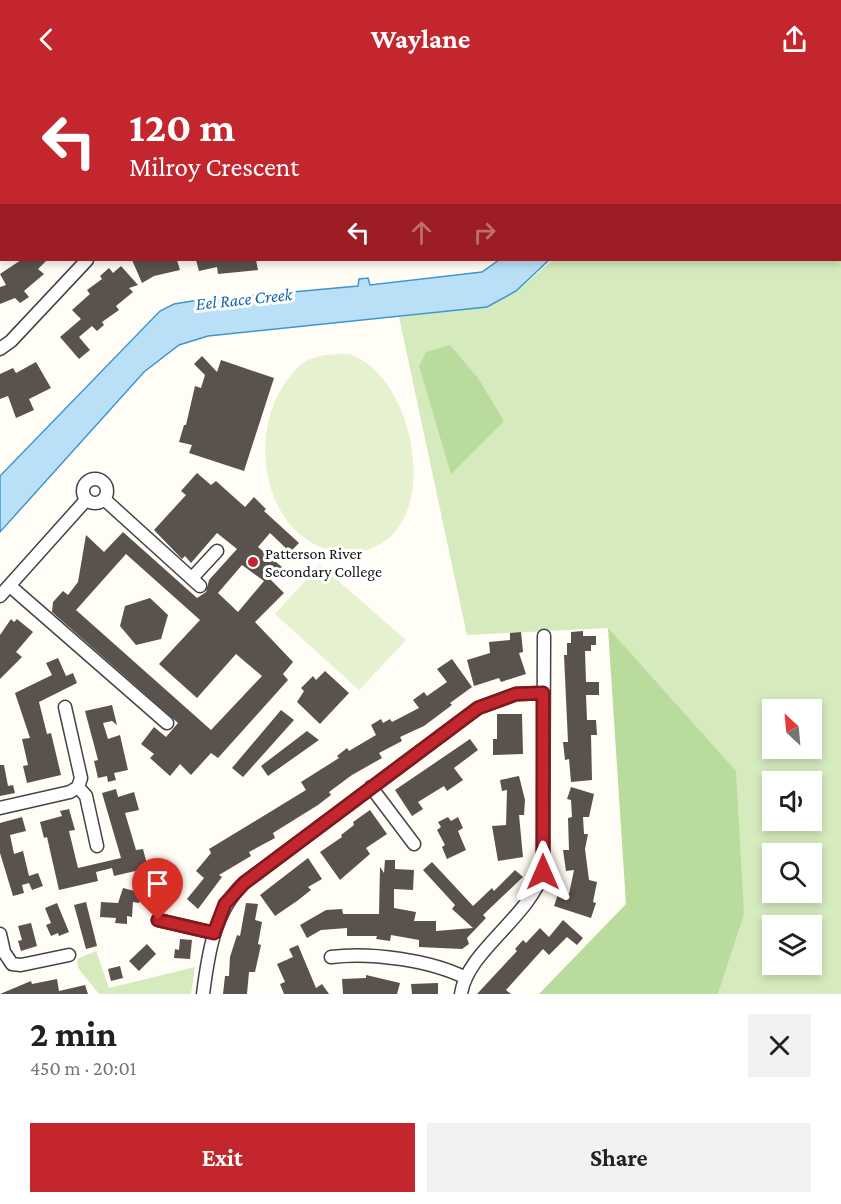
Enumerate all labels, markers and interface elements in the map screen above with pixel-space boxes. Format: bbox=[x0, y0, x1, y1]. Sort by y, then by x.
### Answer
icon: back bbox=[30, 23, 63, 56]
icon: share bbox=[778, 23, 811, 56]
text: Waylane bbox=[371, 24, 470, 54]
icon: left bbox=[30, 102, 108, 180]
text: 120 m bbox=[129, 103, 235, 150]
text: Milroy Crescent bbox=[129, 152, 299, 182]
icon: left bbox=[342, 216, 375, 249]
icon: ahead bbox=[405, 216, 438, 249]
icon: right bbox=[468, 216, 501, 249]
water label: Eel Race Creek bbox=[195, 284, 294, 314]
place label: Patterson River Secondary College bbox=[265, 545, 382, 581]
marker: Patterson River Secondary College bbox=[246, 555, 260, 569]
north arrow bbox=[762, 699, 822, 759]
map controls bbox=[762, 699, 822, 975]
button: sound bbox=[762, 771, 822, 831]
position arrow bbox=[511, 840, 575, 904]
button: search bbox=[762, 843, 822, 903]
pin bbox=[132, 858, 183, 920]
icon: arrive bbox=[141, 867, 174, 900]
button: layers bbox=[762, 915, 822, 975]
text: 2 min bbox=[30, 1014, 117, 1054]
button: close bbox=[748, 1014, 811, 1077]
text: 450 m · 20:01 bbox=[30, 1057, 136, 1079]
button: Exit bbox=[30, 1123, 415, 1192]
button: Share bbox=[427, 1123, 811, 1192]

